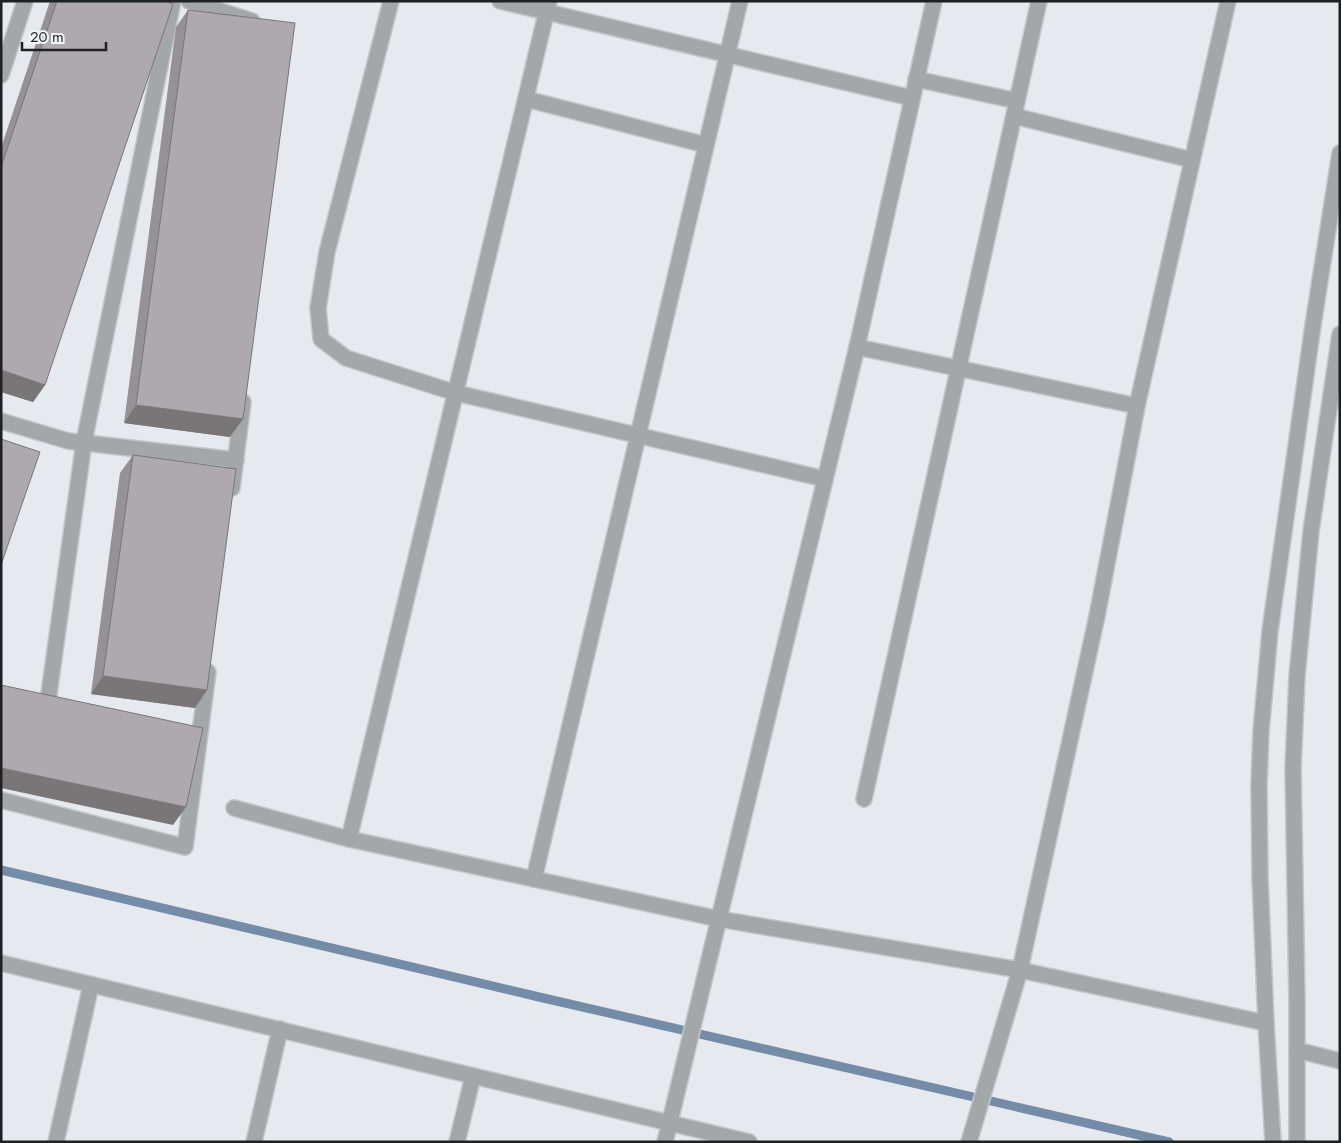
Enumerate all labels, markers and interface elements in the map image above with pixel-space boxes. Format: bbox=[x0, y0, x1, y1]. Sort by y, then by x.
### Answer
scale bar bbox=[22, 20, 106, 52]
text: 20 m bbox=[30, 26, 64, 48]

